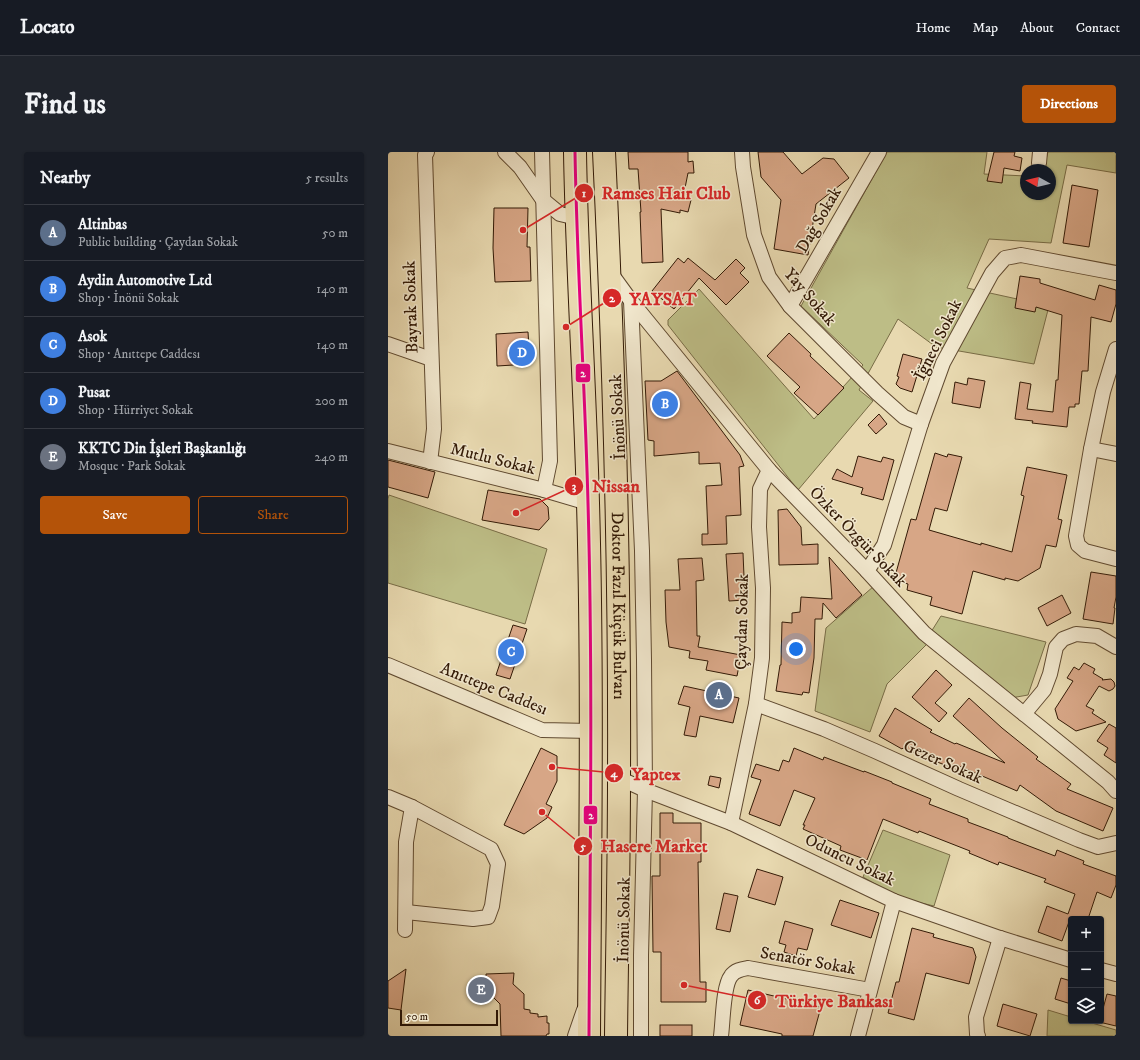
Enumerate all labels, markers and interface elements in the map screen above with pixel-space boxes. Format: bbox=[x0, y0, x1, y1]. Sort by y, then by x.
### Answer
text: Locato bbox=[20, 16, 75, 39]
text: Home bbox=[916, 19, 950, 37]
text: Map bbox=[972, 19, 998, 37]
text: About bbox=[1020, 19, 1054, 37]
text: Contact bbox=[1076, 19, 1120, 37]
button: Directions bbox=[1022, 85, 1116, 123]
text: Find us bbox=[24, 87, 106, 122]
north arrow bbox=[1020, 164, 1056, 200]
text: Nearby bbox=[40, 167, 90, 189]
text: 5 results bbox=[306, 170, 348, 186]
callout: Ramses Hair Club bbox=[574, 178, 739, 208]
street label: Dağ Sokak bbox=[791, 182, 847, 257]
text: Ramses Hair Club bbox=[602, 183, 731, 205]
text: 1 bbox=[582, 186, 587, 201]
text: Altinbas bbox=[78, 215, 127, 234]
text: A bbox=[49, 225, 57, 241]
text: 50 m bbox=[322, 225, 348, 241]
text: Public building · Çaydan Sokak bbox=[78, 234, 238, 250]
street label: Bayrak Sokak bbox=[398, 260, 424, 354]
street label: Yay Sokak bbox=[779, 263, 842, 331]
text: Aydin Automotive Ltd bbox=[78, 271, 212, 290]
text: B bbox=[49, 281, 57, 297]
text: 140 m bbox=[316, 281, 348, 297]
callout: YAYSAT bbox=[602, 283, 705, 313]
text: YAYSAT bbox=[628, 289, 697, 311]
text: Shop · İnönü Sokak bbox=[78, 290, 179, 306]
text: 2 bbox=[609, 291, 616, 306]
street label: İğneci Sokak bbox=[908, 295, 967, 384]
text: Asok bbox=[78, 327, 107, 346]
text: C bbox=[49, 337, 57, 353]
text: 140 m bbox=[316, 337, 348, 353]
pin: D bbox=[509, 338, 535, 368]
text: Shop · Anıttepe Caddesı bbox=[78, 346, 200, 362]
line badge: 2 bbox=[575, 363, 591, 383]
text: 2 bbox=[580, 367, 586, 381]
street label: İnönü Sokak bbox=[604, 373, 631, 461]
text: Pusat bbox=[78, 383, 110, 402]
pin: B bbox=[652, 389, 678, 419]
text: D bbox=[48, 393, 58, 409]
text: 200 m bbox=[315, 393, 348, 409]
text: Shop · Hürriyet Sokak bbox=[78, 402, 193, 418]
street label: Mutlu Sokak bbox=[448, 438, 538, 480]
text: KKTC Din İşleri Başkanlığı bbox=[78, 439, 246, 458]
text: E bbox=[48, 449, 58, 465]
text: 240 m bbox=[315, 449, 348, 465]
text: Mosque · Park Sokak bbox=[78, 458, 186, 474]
callout: Nissan bbox=[564, 471, 648, 501]
text: Nissan bbox=[592, 476, 641, 498]
text: 3 bbox=[572, 479, 577, 494]
street label: Özker Özgür Sokak bbox=[804, 482, 912, 592]
button: Save bbox=[40, 496, 190, 534]
button: Share bbox=[198, 496, 348, 534]
street label: Doktor Fazıl Küçük Bulvarı bbox=[606, 512, 630, 700]
street label: Çaydan Sokak bbox=[730, 573, 754, 670]
pin: C bbox=[498, 637, 524, 667]
your location bbox=[786, 639, 806, 659]
street label: Anıttepe Caddesı bbox=[437, 657, 551, 721]
pin: A bbox=[706, 680, 732, 710]
street label: Gezer Sokak bbox=[900, 735, 987, 789]
callout: Yaptex bbox=[604, 758, 689, 788]
text: Yaptex bbox=[631, 764, 681, 786]
text: 4 bbox=[610, 766, 619, 781]
line badge: 2 bbox=[583, 805, 598, 825]
text: 2 bbox=[588, 809, 594, 823]
street label: Oduncu Sokak bbox=[801, 829, 899, 892]
callout: Hasere Market bbox=[573, 831, 716, 861]
text: Hasere Market bbox=[601, 836, 708, 858]
text: 5 bbox=[579, 839, 586, 854]
street label: İnönü Sokak bbox=[611, 876, 636, 963]
map controls bbox=[1068, 916, 1104, 1024]
button: + bbox=[1068, 916, 1104, 952]
street label: Senatör Sokak bbox=[758, 942, 858, 980]
button: − bbox=[1068, 952, 1104, 988]
pin: E bbox=[468, 975, 494, 1005]
callout: Türkiye Bankası bbox=[747, 985, 901, 1015]
button: layers bbox=[1068, 988, 1104, 1024]
text: Türkiye Bankası bbox=[774, 991, 893, 1013]
text: 6 bbox=[754, 993, 761, 1008]
scale bar bbox=[400, 1008, 498, 1027]
text: 50 m bbox=[406, 1010, 428, 1024]

